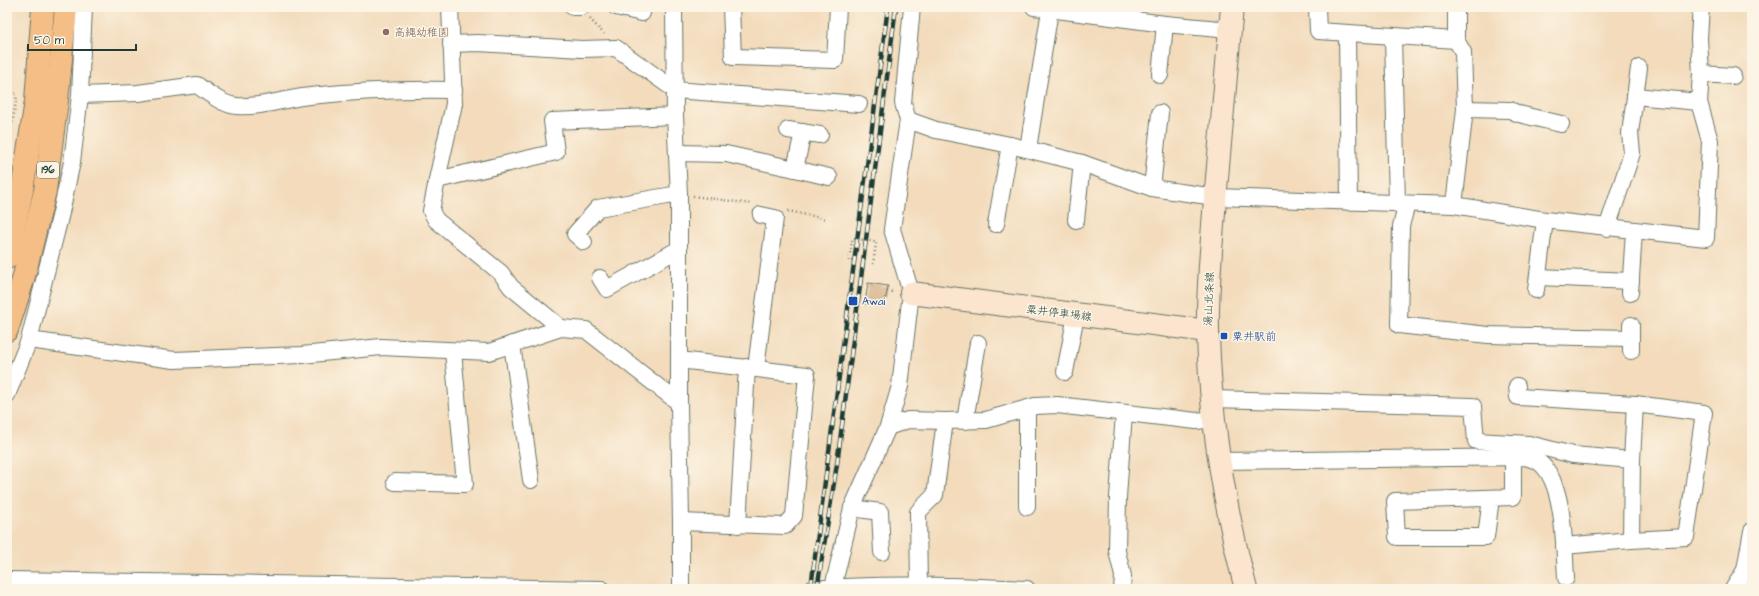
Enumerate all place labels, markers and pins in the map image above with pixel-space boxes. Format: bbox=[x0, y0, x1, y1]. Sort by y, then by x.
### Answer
place label: 高縄幼稚園 bbox=[394, 25, 449, 40]
marker: 高縄幼稚園 bbox=[381, 27, 391, 37]
place label: Awai bbox=[862, 294, 886, 309]
marker: Awai bbox=[847, 295, 859, 307]
place label: 粟井駅前 bbox=[1232, 329, 1276, 344]
marker: 粟井駅前 bbox=[1219, 331, 1229, 341]

